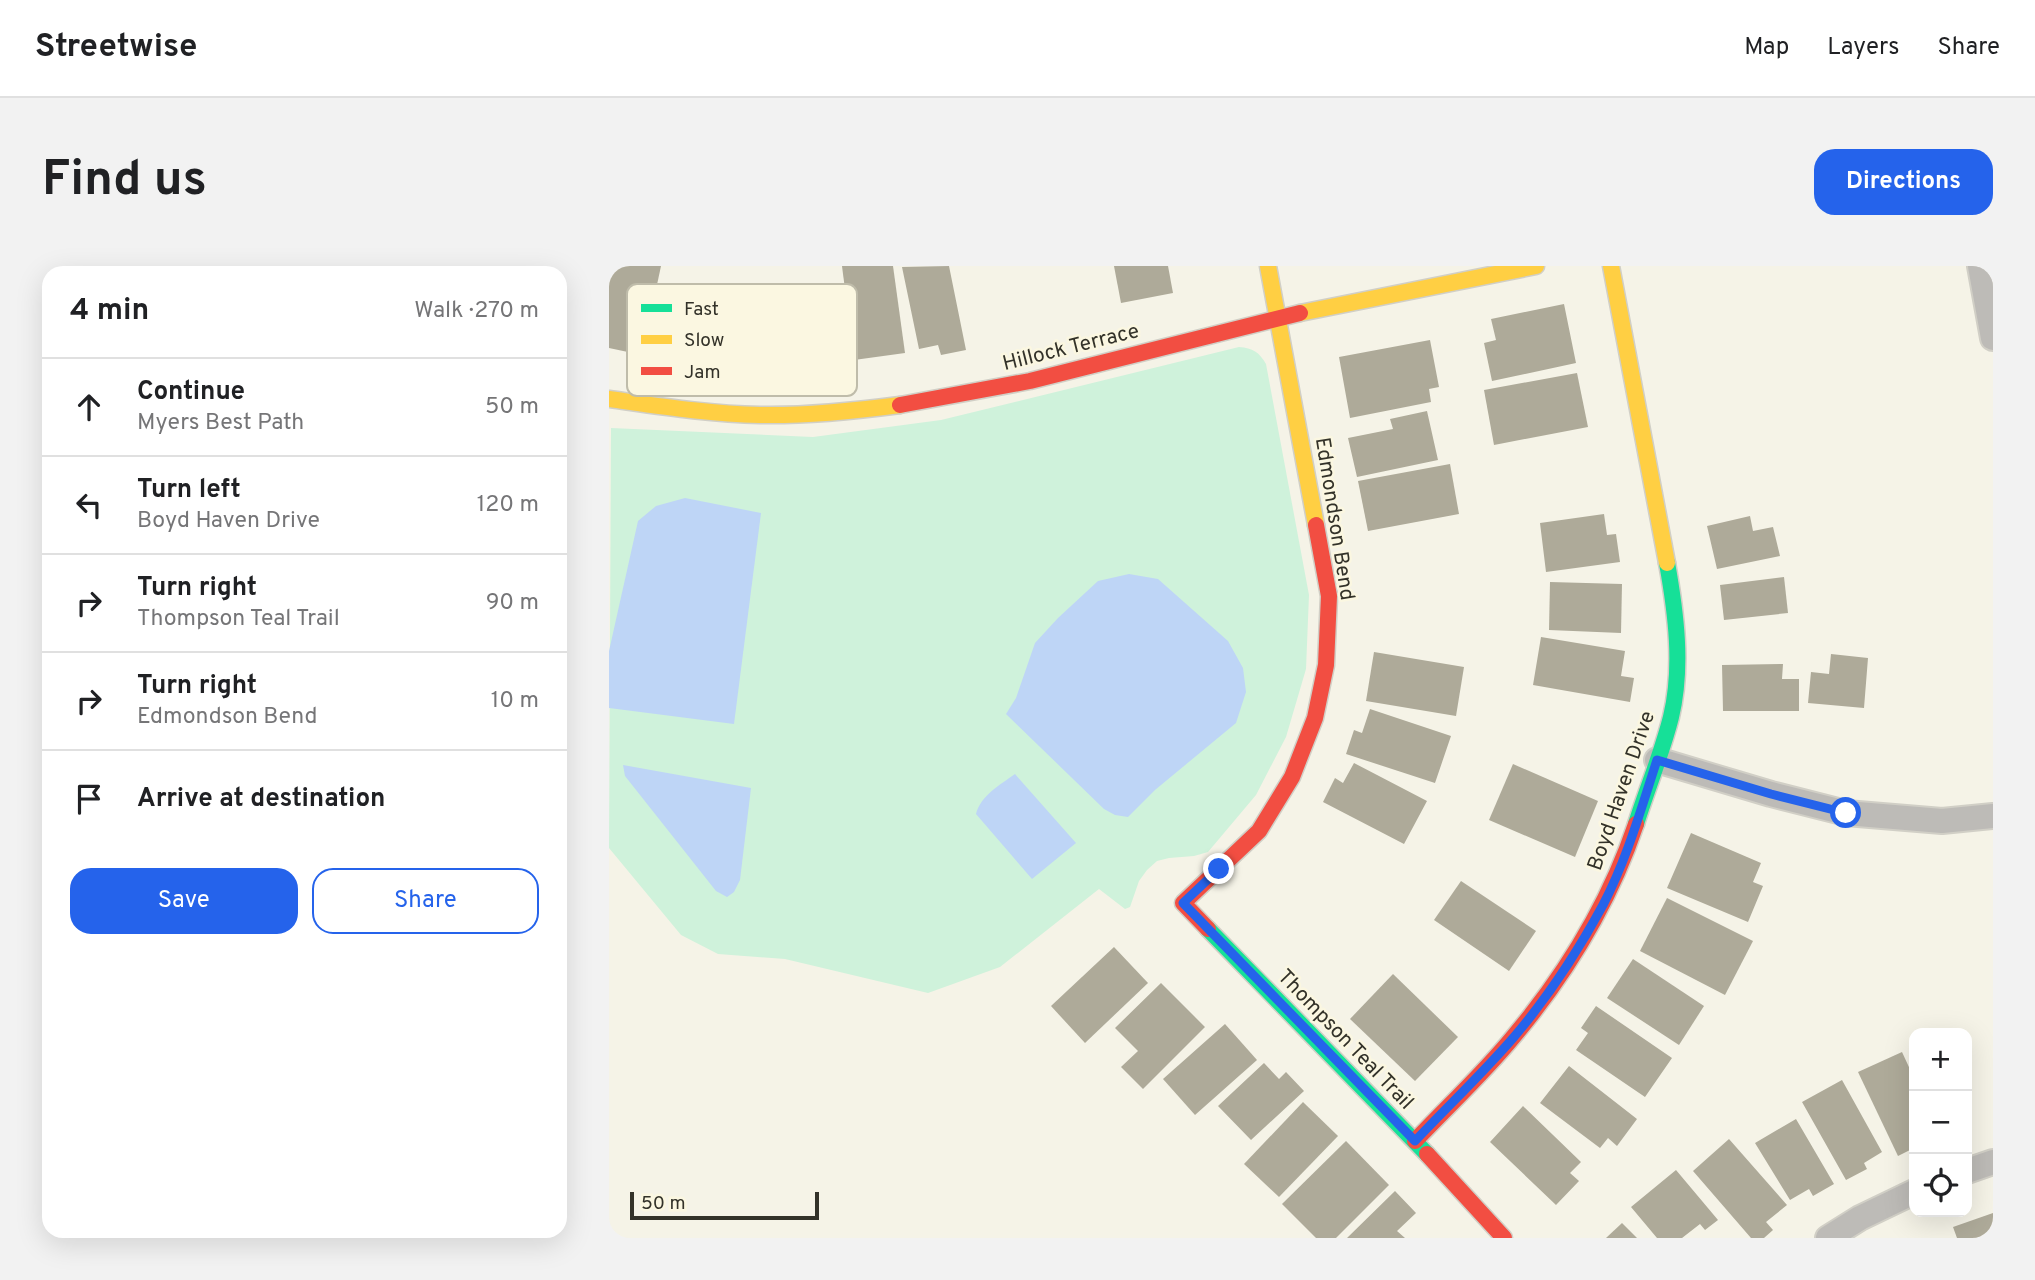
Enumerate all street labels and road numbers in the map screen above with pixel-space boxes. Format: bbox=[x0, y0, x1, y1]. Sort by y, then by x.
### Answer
street label: Hillock Terrace bbox=[1000, 318, 1142, 378]
street label: Edmondson Bend bbox=[1308, 436, 1360, 602]
street label: Boyd Haven Drive bbox=[1582, 708, 1662, 874]
street label: Thompson Teal Trail bbox=[1271, 964, 1419, 1116]

